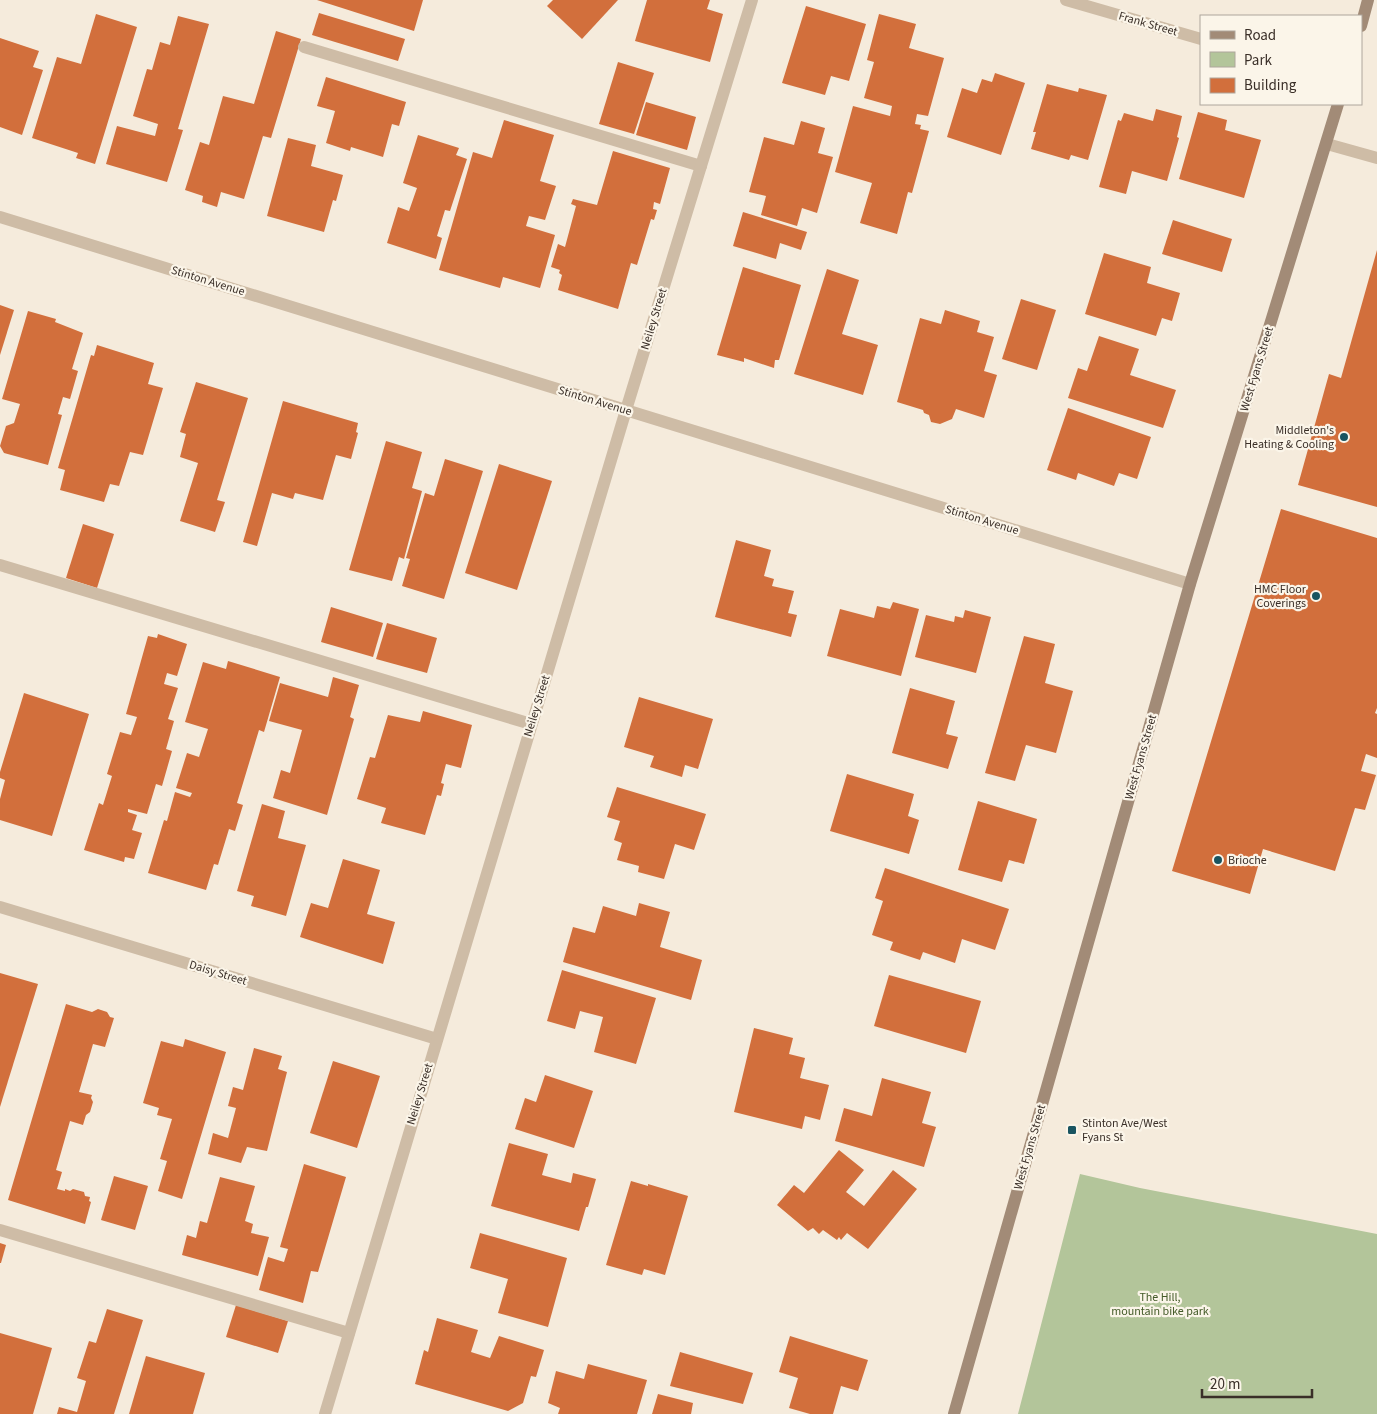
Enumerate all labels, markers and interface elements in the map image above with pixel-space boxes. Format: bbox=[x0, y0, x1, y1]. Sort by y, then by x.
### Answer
street label: Frank Street bbox=[1117, 7, 1179, 41]
legend bbox=[1200, 15, 1362, 105]
text: Road bbox=[1244, 25, 1276, 46]
text: Park bbox=[1244, 50, 1273, 71]
text: Building bbox=[1244, 75, 1297, 96]
street label: Stinton Avenue bbox=[169, 262, 247, 300]
street label: Neiley Street bbox=[637, 286, 671, 352]
street label: West Fyans Street bbox=[1236, 325, 1278, 413]
street label: Stinton Avenue bbox=[556, 382, 634, 420]
place label: Middleton's Heating & Cooling bbox=[1244, 422, 1334, 453]
marker: Middleton's Heating & Cooling bbox=[1338, 431, 1350, 443]
street label: Stinton Avenue bbox=[943, 501, 1021, 539]
place label: HMC Floor Coverings bbox=[1254, 581, 1307, 612]
marker: HMC Floor Coverings bbox=[1310, 590, 1322, 602]
street label: Neiley Street bbox=[520, 673, 554, 739]
street label: West Fyans Street bbox=[1121, 712, 1161, 802]
place label: Brioche bbox=[1228, 852, 1267, 869]
marker: Brioche bbox=[1212, 854, 1224, 866]
street label: Daisy Street bbox=[187, 956, 249, 990]
street label: Neiley Street bbox=[403, 1061, 437, 1127]
street label: West Fyans Street bbox=[1010, 1102, 1050, 1192]
place label: Stinton Ave/West Fyans St bbox=[1082, 1115, 1167, 1146]
marker: Stinton Ave/West Fyans St bbox=[1066, 1124, 1078, 1136]
park label: The Hill, mountain bike park bbox=[1111, 1289, 1209, 1320]
scale bar bbox=[1202, 1366, 1312, 1398]
text: 20 m bbox=[1210, 1374, 1240, 1395]

